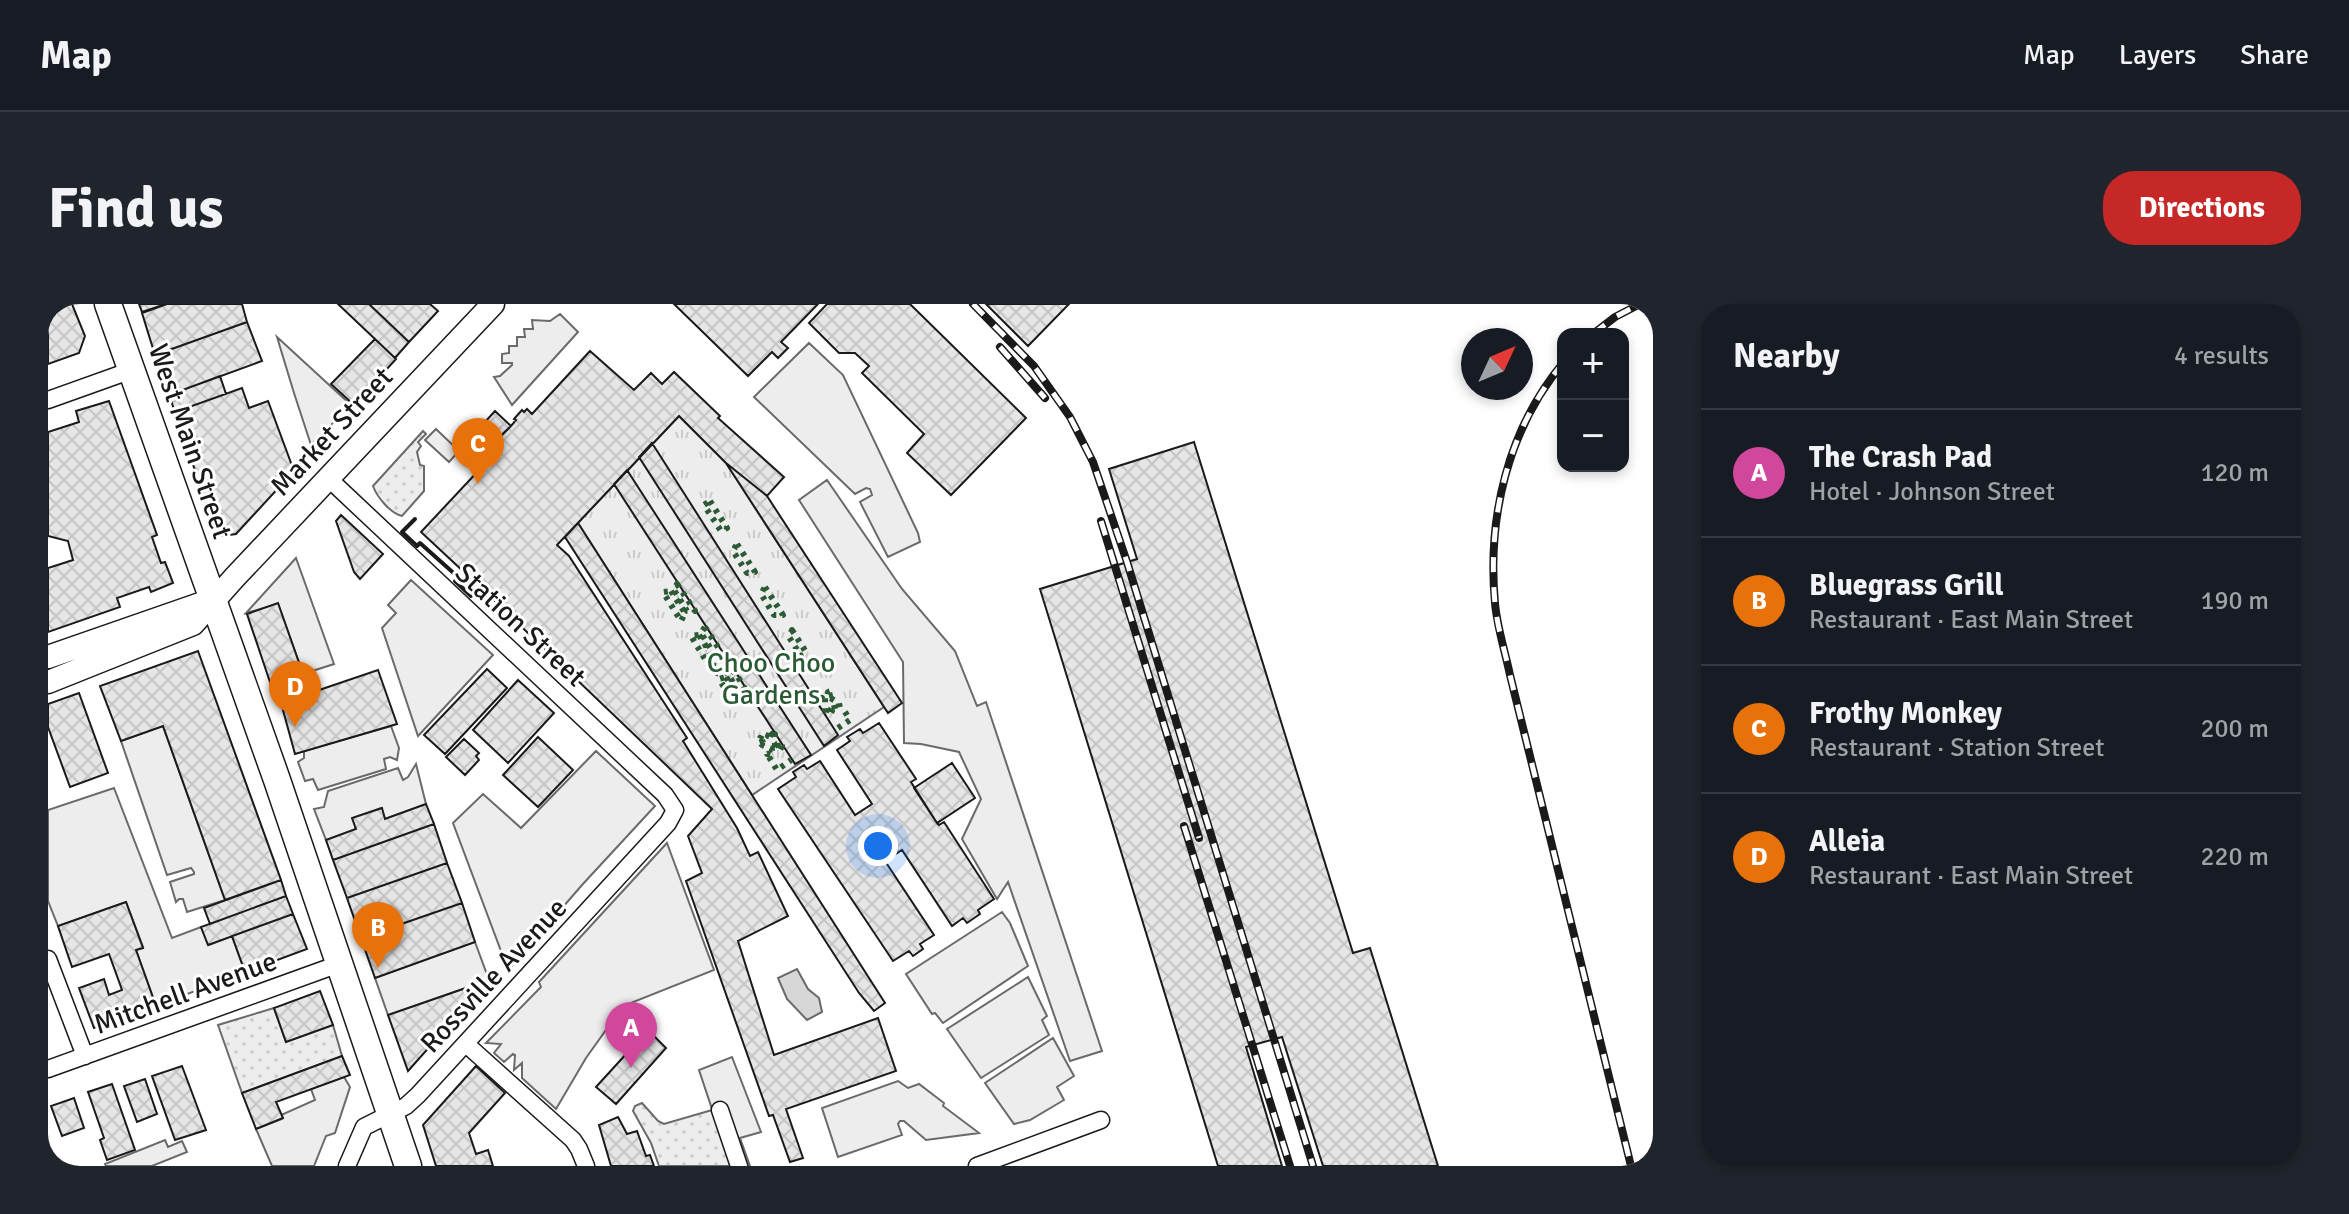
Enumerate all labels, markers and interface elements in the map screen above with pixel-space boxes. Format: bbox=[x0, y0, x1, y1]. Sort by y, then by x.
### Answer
text: Map bbox=[40, 32, 112, 79]
text: Map bbox=[2023, 38, 2075, 72]
text: Layers bbox=[2119, 38, 2196, 72]
text: Share bbox=[2240, 38, 2309, 72]
button: Directions bbox=[2103, 171, 2301, 245]
text: Find us bbox=[48, 174, 223, 243]
north arrow bbox=[1461, 328, 1533, 400]
map controls bbox=[1557, 328, 1629, 472]
button: + bbox=[1557, 328, 1629, 400]
text: Nearby bbox=[1733, 335, 1840, 377]
street label: West Main Street bbox=[141, 339, 239, 543]
text: 4 results bbox=[2174, 340, 2269, 372]
street label: Market Street bbox=[264, 360, 400, 503]
button: − bbox=[1557, 400, 1629, 472]
pin: C bbox=[452, 418, 504, 484]
text: The Crash Pad bbox=[1809, 439, 1992, 476]
text: A bbox=[1751, 457, 1767, 489]
text: 120 m bbox=[2200, 457, 2269, 489]
text: Hotel · Johnson Street bbox=[1809, 476, 2055, 508]
street label: Station Street bbox=[448, 556, 593, 694]
text: Bluegrass Grill bbox=[1809, 567, 2004, 604]
text: B bbox=[1751, 585, 1767, 617]
text: 190 m bbox=[2200, 585, 2269, 617]
text: Restaurant · East Main Street bbox=[1809, 604, 2133, 636]
park label: Choo Choo Gardens bbox=[707, 646, 835, 712]
pin: D bbox=[269, 661, 321, 727]
text: Frothy Monkey bbox=[1809, 695, 2002, 732]
text: C bbox=[1751, 713, 1767, 745]
text: 200 m bbox=[2200, 713, 2269, 745]
text: Restaurant · Station Street bbox=[1809, 732, 2104, 764]
text: Alleia bbox=[1809, 823, 1885, 860]
your location bbox=[858, 826, 898, 866]
text: D bbox=[1750, 841, 1768, 873]
text: 220 m bbox=[2200, 841, 2269, 873]
text: Restaurant · East Main Street bbox=[1809, 860, 2133, 892]
street label: Rossville Avenue bbox=[413, 891, 574, 1060]
pin: B bbox=[352, 902, 404, 968]
street label: Mitchell Avenue bbox=[89, 944, 281, 1042]
pin: A bbox=[605, 1002, 657, 1068]

